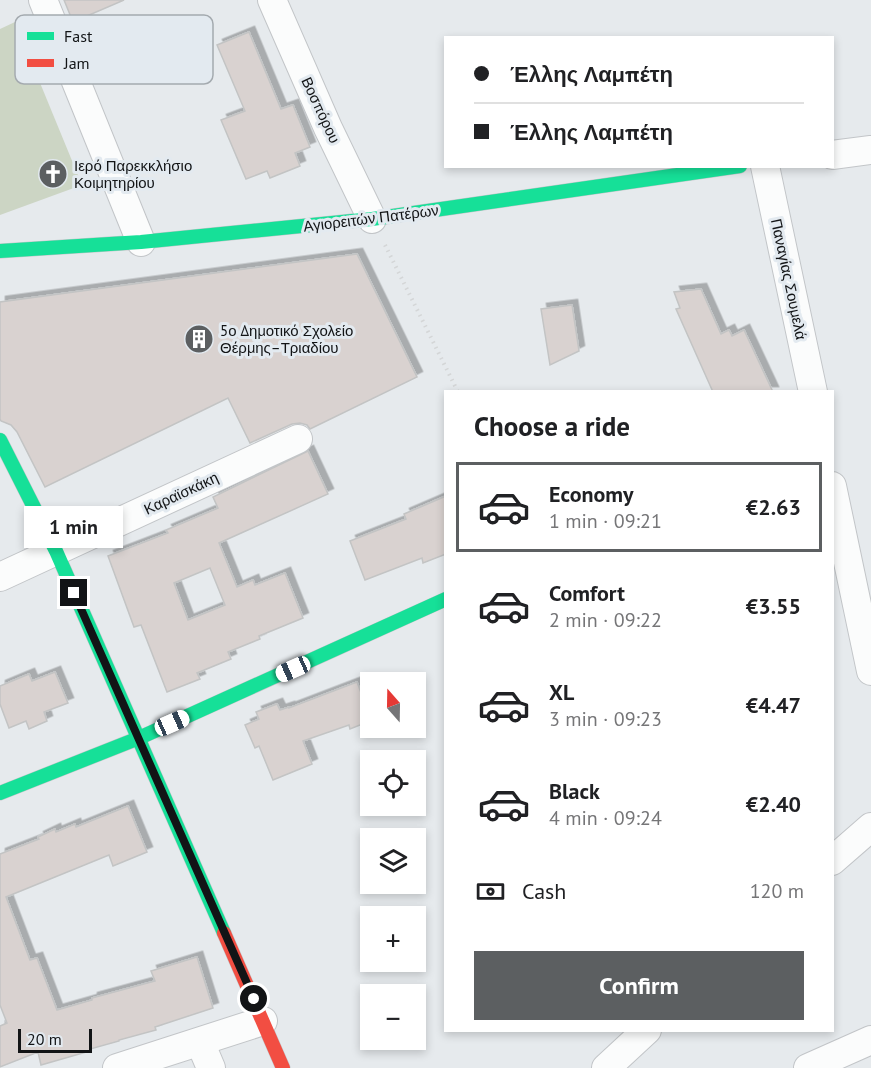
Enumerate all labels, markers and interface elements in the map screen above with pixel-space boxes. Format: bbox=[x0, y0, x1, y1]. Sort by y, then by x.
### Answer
legend bbox=[15, 15, 213, 84]
text: Fast bbox=[64, 26, 93, 46]
text: Jam bbox=[63, 53, 90, 73]
text: Έλλης Λαμπέτη bbox=[510, 60, 673, 88]
street label: Βοσπόρου bbox=[297, 74, 345, 146]
text: Έλλης Λαμπέτη bbox=[510, 118, 673, 146]
place label: Ιερό Παρεκκλήσιο Κοιμητηρίου bbox=[74, 156, 192, 192]
church icon: Ιερό Παρεκκλήσιο Κοιμητηρίου bbox=[37, 158, 69, 190]
street label: Αγιορειτών Πατέρων bbox=[302, 200, 440, 236]
street label: Παναγίας Σουμελά bbox=[767, 217, 811, 342]
place label: 5ο Δημοτικό Σχολείο Θέρμης–Τριαδίου bbox=[220, 321, 353, 357]
building icon: 5ο Δημοτικό Σχολείο Θέρμης–Τριαδίου bbox=[183, 323, 215, 355]
text: Choose a ride bbox=[474, 409, 630, 443]
street label: Καραϊσκάκη bbox=[141, 467, 221, 519]
icon: car bbox=[477, 480, 531, 534]
text: Economy bbox=[549, 480, 633, 508]
text: €2.63 bbox=[746, 493, 801, 521]
callout: 1 min bbox=[25, 506, 124, 548]
text: 1 min · 09:21 bbox=[549, 508, 662, 534]
text: 1 min bbox=[49, 514, 98, 540]
route end bbox=[60, 579, 87, 606]
icon: car bbox=[477, 579, 531, 633]
text: Comfort bbox=[549, 579, 625, 607]
text: €3.55 bbox=[746, 592, 801, 620]
text: 2 min · 09:22 bbox=[549, 607, 662, 633]
car bbox=[273, 653, 313, 685]
north arrow bbox=[360, 672, 426, 738]
map controls bbox=[360, 672, 426, 1050]
icon: car bbox=[477, 678, 531, 732]
text: XL bbox=[549, 678, 574, 706]
text: €4.47 bbox=[746, 691, 801, 719]
text: 3 min · 09:23 bbox=[549, 706, 662, 732]
car bbox=[152, 707, 192, 739]
button: locate bbox=[360, 750, 426, 816]
icon: car bbox=[477, 777, 531, 831]
text: Black bbox=[549, 777, 600, 805]
text: €2.40 bbox=[746, 790, 801, 818]
text: 4 min · 09:24 bbox=[549, 805, 662, 831]
button: layers bbox=[360, 828, 426, 894]
icon: cash bbox=[474, 875, 507, 908]
text: Cash bbox=[522, 877, 566, 905]
text: 120 m bbox=[750, 878, 804, 904]
button: + bbox=[360, 906, 426, 972]
button: Confirm bbox=[474, 951, 804, 1020]
button: − bbox=[360, 984, 426, 1050]
route start bbox=[240, 985, 267, 1012]
scale bar bbox=[18, 1026, 92, 1054]
text: 20 m bbox=[27, 1029, 62, 1049]

